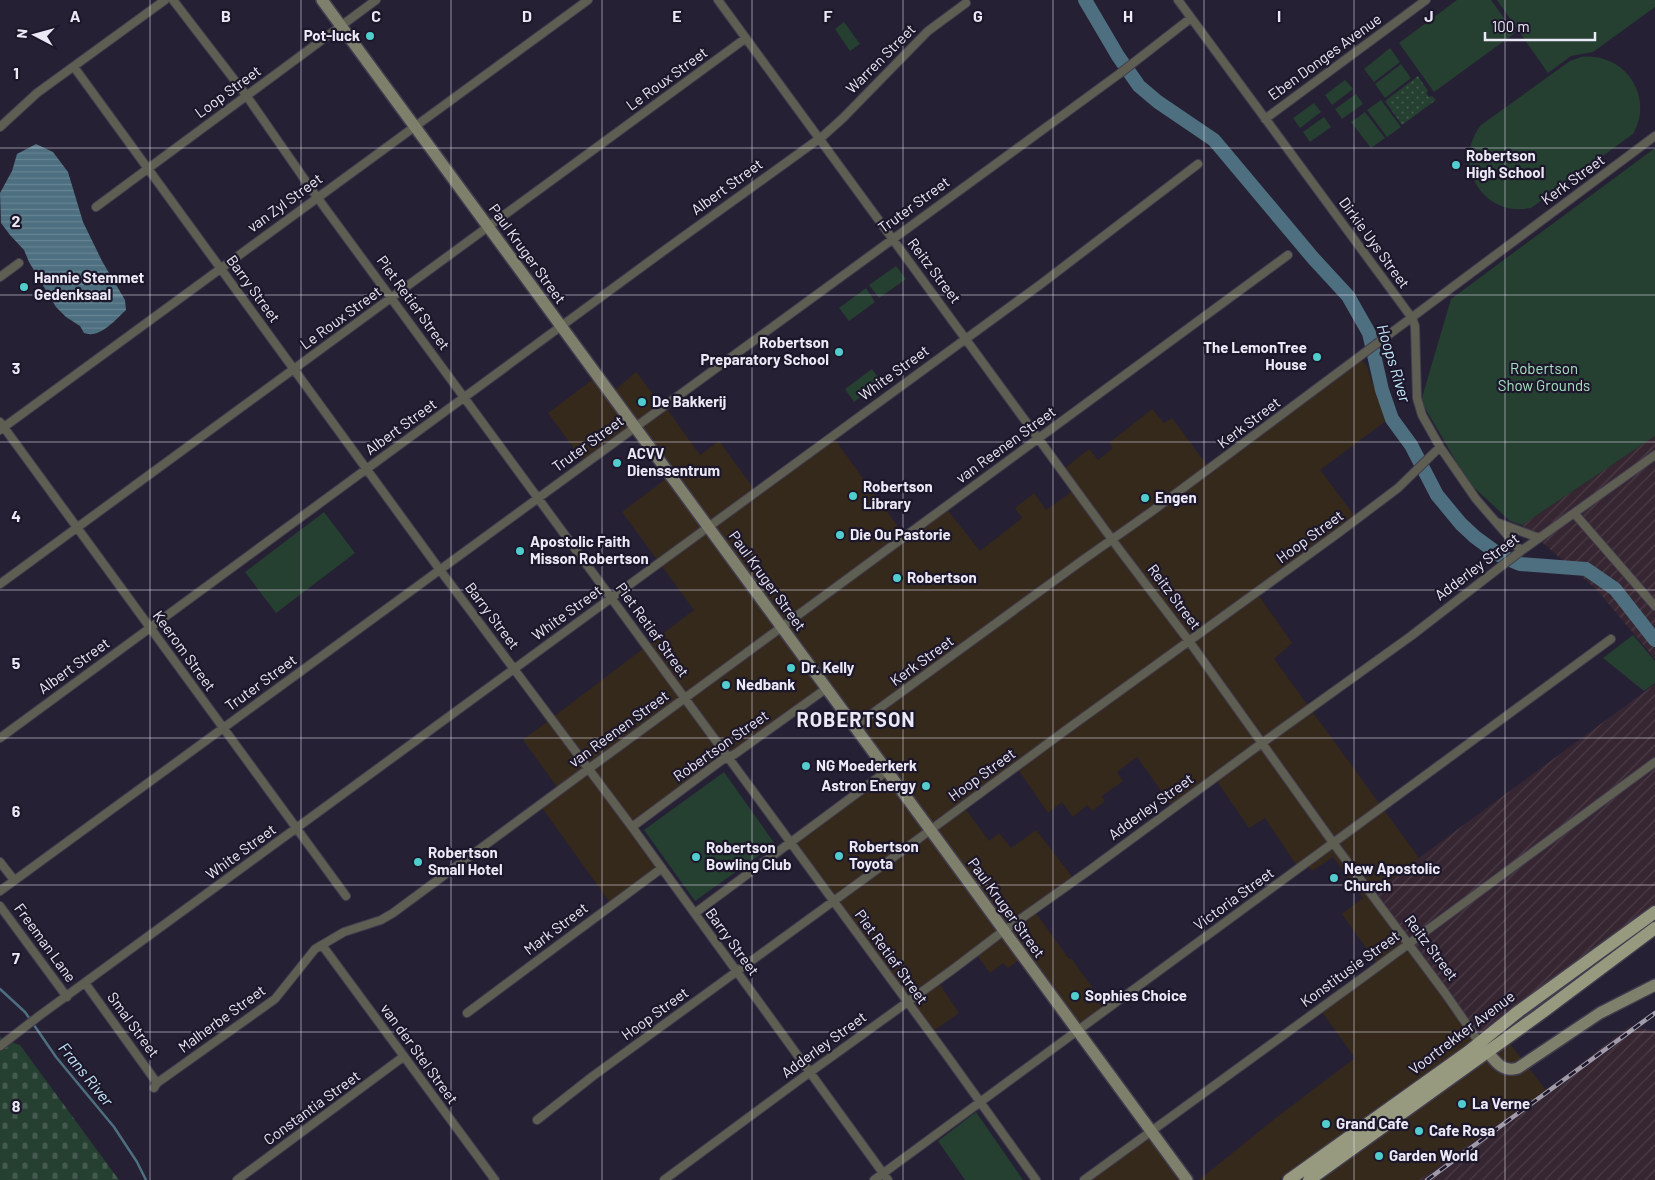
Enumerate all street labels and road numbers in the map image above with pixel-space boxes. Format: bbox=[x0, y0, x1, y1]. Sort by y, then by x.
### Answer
street label: Eben Donges Avenue bbox=[1264, 9, 1385, 103]
street label: Warren Street bbox=[842, 20, 919, 97]
street label: Le Roux Street bbox=[622, 43, 711, 114]
street label: Loop Street bbox=[191, 61, 264, 121]
street label: Kerk Street bbox=[1537, 150, 1608, 208]
street label: Albert Street bbox=[687, 154, 766, 218]
street label: van Zyl Street bbox=[243, 169, 325, 235]
street label: Truter Street bbox=[874, 172, 953, 236]
street label: Dirkie Uys Street bbox=[1336, 193, 1414, 291]
street label: Paul Kruger Street bbox=[486, 200, 570, 307]
street label: Reitz Street bbox=[904, 234, 965, 307]
street label: Barry Street bbox=[223, 251, 284, 326]
street label: Piet Retief Street bbox=[373, 252, 454, 353]
street label: Le Roux Street bbox=[296, 282, 385, 353]
street label: White Street bbox=[855, 341, 932, 404]
street label: Kerk Street bbox=[1213, 393, 1283, 452]
street label: Albert Street bbox=[361, 394, 440, 458]
street label: van Reenen Street bbox=[952, 402, 1059, 486]
street label: Truter Street bbox=[548, 411, 627, 475]
street label: Hoop Street bbox=[1272, 506, 1346, 567]
street label: Paul Kruger Street bbox=[726, 527, 810, 634]
street label: Adderley Street bbox=[1431, 529, 1522, 604]
street label: Reitz Street bbox=[1144, 560, 1205, 633]
street label: Barry Street bbox=[462, 578, 524, 652]
street label: Piet Retief Street bbox=[612, 579, 693, 680]
street label: White Street bbox=[528, 581, 605, 644]
street label: Keerom Street bbox=[150, 607, 220, 694]
street label: Kerk Street bbox=[886, 631, 957, 689]
street label: Albert Street bbox=[34, 633, 113, 697]
street label: Truter Street bbox=[221, 650, 300, 714]
street label: van Reenen Street bbox=[565, 686, 672, 770]
street label: Robertson Street bbox=[669, 706, 771, 785]
street label: Hoop Street bbox=[944, 744, 1018, 805]
street label: Adderley Street bbox=[1104, 769, 1197, 843]
street label: White Street bbox=[202, 820, 279, 883]
street label: Paul Kruger Street bbox=[965, 854, 1049, 961]
street label: Victoria Street bbox=[1190, 863, 1277, 933]
street label: Mark Street bbox=[520, 898, 591, 958]
street label: Freeman Lane bbox=[11, 899, 80, 985]
street label: Barry Street bbox=[702, 904, 763, 979]
street label: Piet Retief Street bbox=[851, 906, 932, 1007]
street label: Reitz Street bbox=[1401, 911, 1462, 984]
street label: Konstitusie Street bbox=[1296, 926, 1403, 1010]
street label: Malherbe Street bbox=[174, 981, 268, 1056]
street label: Hoop Street bbox=[617, 983, 691, 1044]
street label: Voortrekker Avenue bbox=[1405, 987, 1518, 1078]
street label: Smal Street bbox=[104, 988, 163, 1061]
street label: van der Stel Street bbox=[377, 1000, 462, 1107]
street label: Adderley Street bbox=[777, 1007, 870, 1081]
street label: Constantia Street bbox=[260, 1066, 363, 1148]

